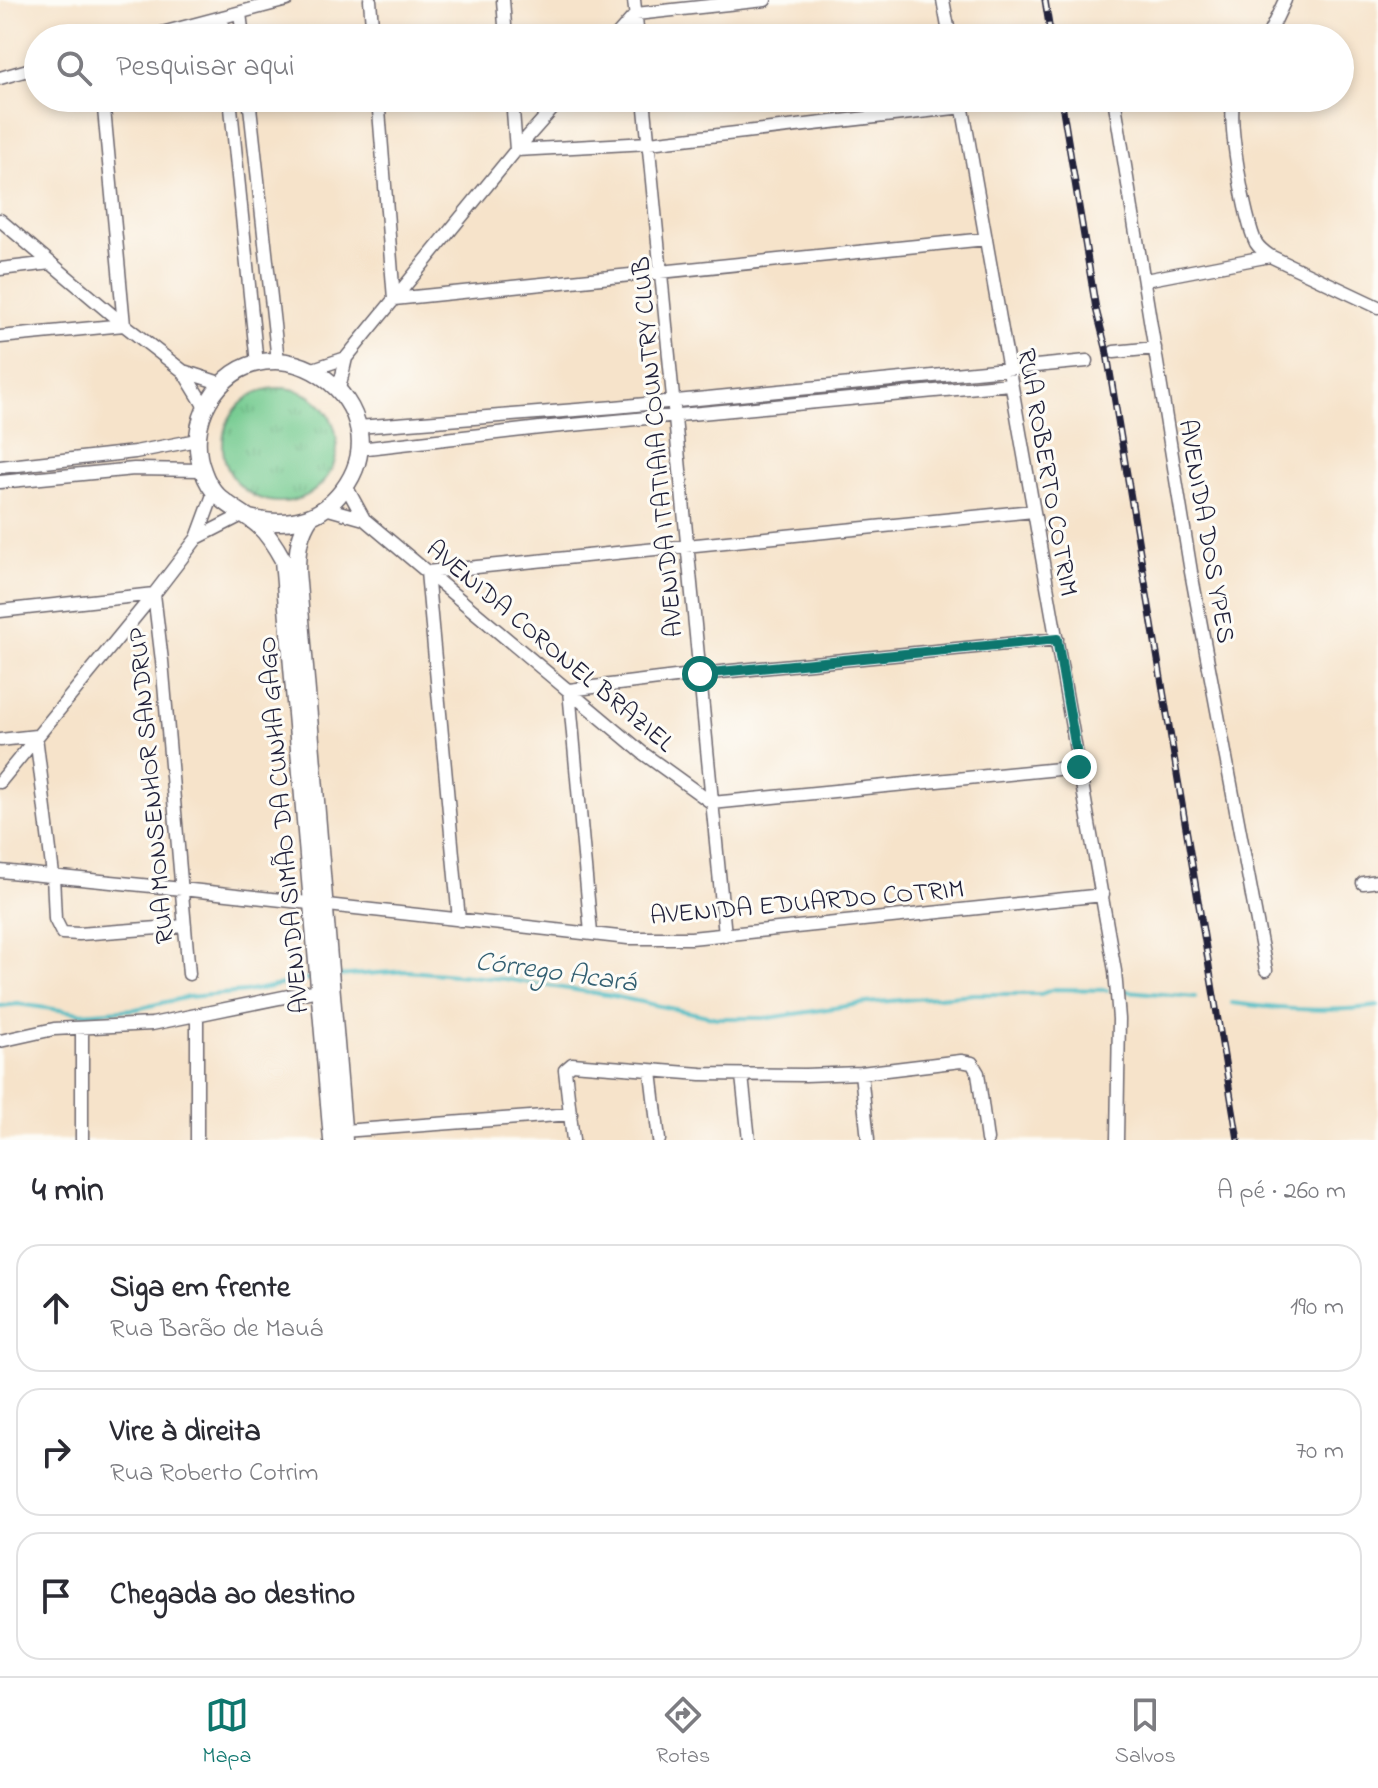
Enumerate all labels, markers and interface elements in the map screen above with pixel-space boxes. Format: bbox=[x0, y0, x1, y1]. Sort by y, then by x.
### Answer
search box bbox=[24, 24, 1354, 112]
icon: search bbox=[52, 46, 96, 90]
text: Pesquisar aqui bbox=[116, 46, 295, 90]
street label: AVENIDA ITATIAIA COUNTRY CLUB bbox=[623, 255, 695, 639]
street label: RUA ROBERTO COTRIM bbox=[1006, 346, 1087, 599]
street label: AVENIDA DOS YPES bbox=[1167, 417, 1243, 646]
street label: AVENIDA CORONEL BRAZIEL bbox=[417, 532, 682, 763]
street label: RUA MONSENHOR SANDRUP bbox=[120, 626, 186, 945]
street label: AVENIDA SIMÃO DA CUNHA GAGO bbox=[250, 635, 320, 1015]
route start bbox=[682, 656, 718, 692]
route end bbox=[1061, 749, 1097, 785]
street label: AVENIDA EDUARDO COTRIM bbox=[649, 871, 966, 937]
water label: Córrego Acará bbox=[473, 942, 640, 1005]
text: 4 min bbox=[32, 1167, 104, 1217]
text: A pé · 260 m bbox=[1217, 1173, 1346, 1211]
text: Siga em frente bbox=[110, 1267, 290, 1311]
icon: ahead bbox=[34, 1286, 78, 1330]
text: 190 m bbox=[1290, 1289, 1344, 1327]
text: Rua Barão de Mauá bbox=[110, 1311, 323, 1349]
text: Vire à direita bbox=[110, 1411, 261, 1455]
icon: right bbox=[34, 1430, 78, 1474]
text: 70 m bbox=[1295, 1433, 1344, 1471]
text: Rua Roberto Cotrim bbox=[110, 1455, 318, 1493]
icon: arrive bbox=[34, 1574, 78, 1618]
text: Chegada ao destino bbox=[110, 1574, 355, 1618]
tab: Mapa bbox=[202, 1693, 251, 1773]
tab: Rotas bbox=[656, 1693, 710, 1773]
tab: Salvos bbox=[1115, 1693, 1176, 1773]

